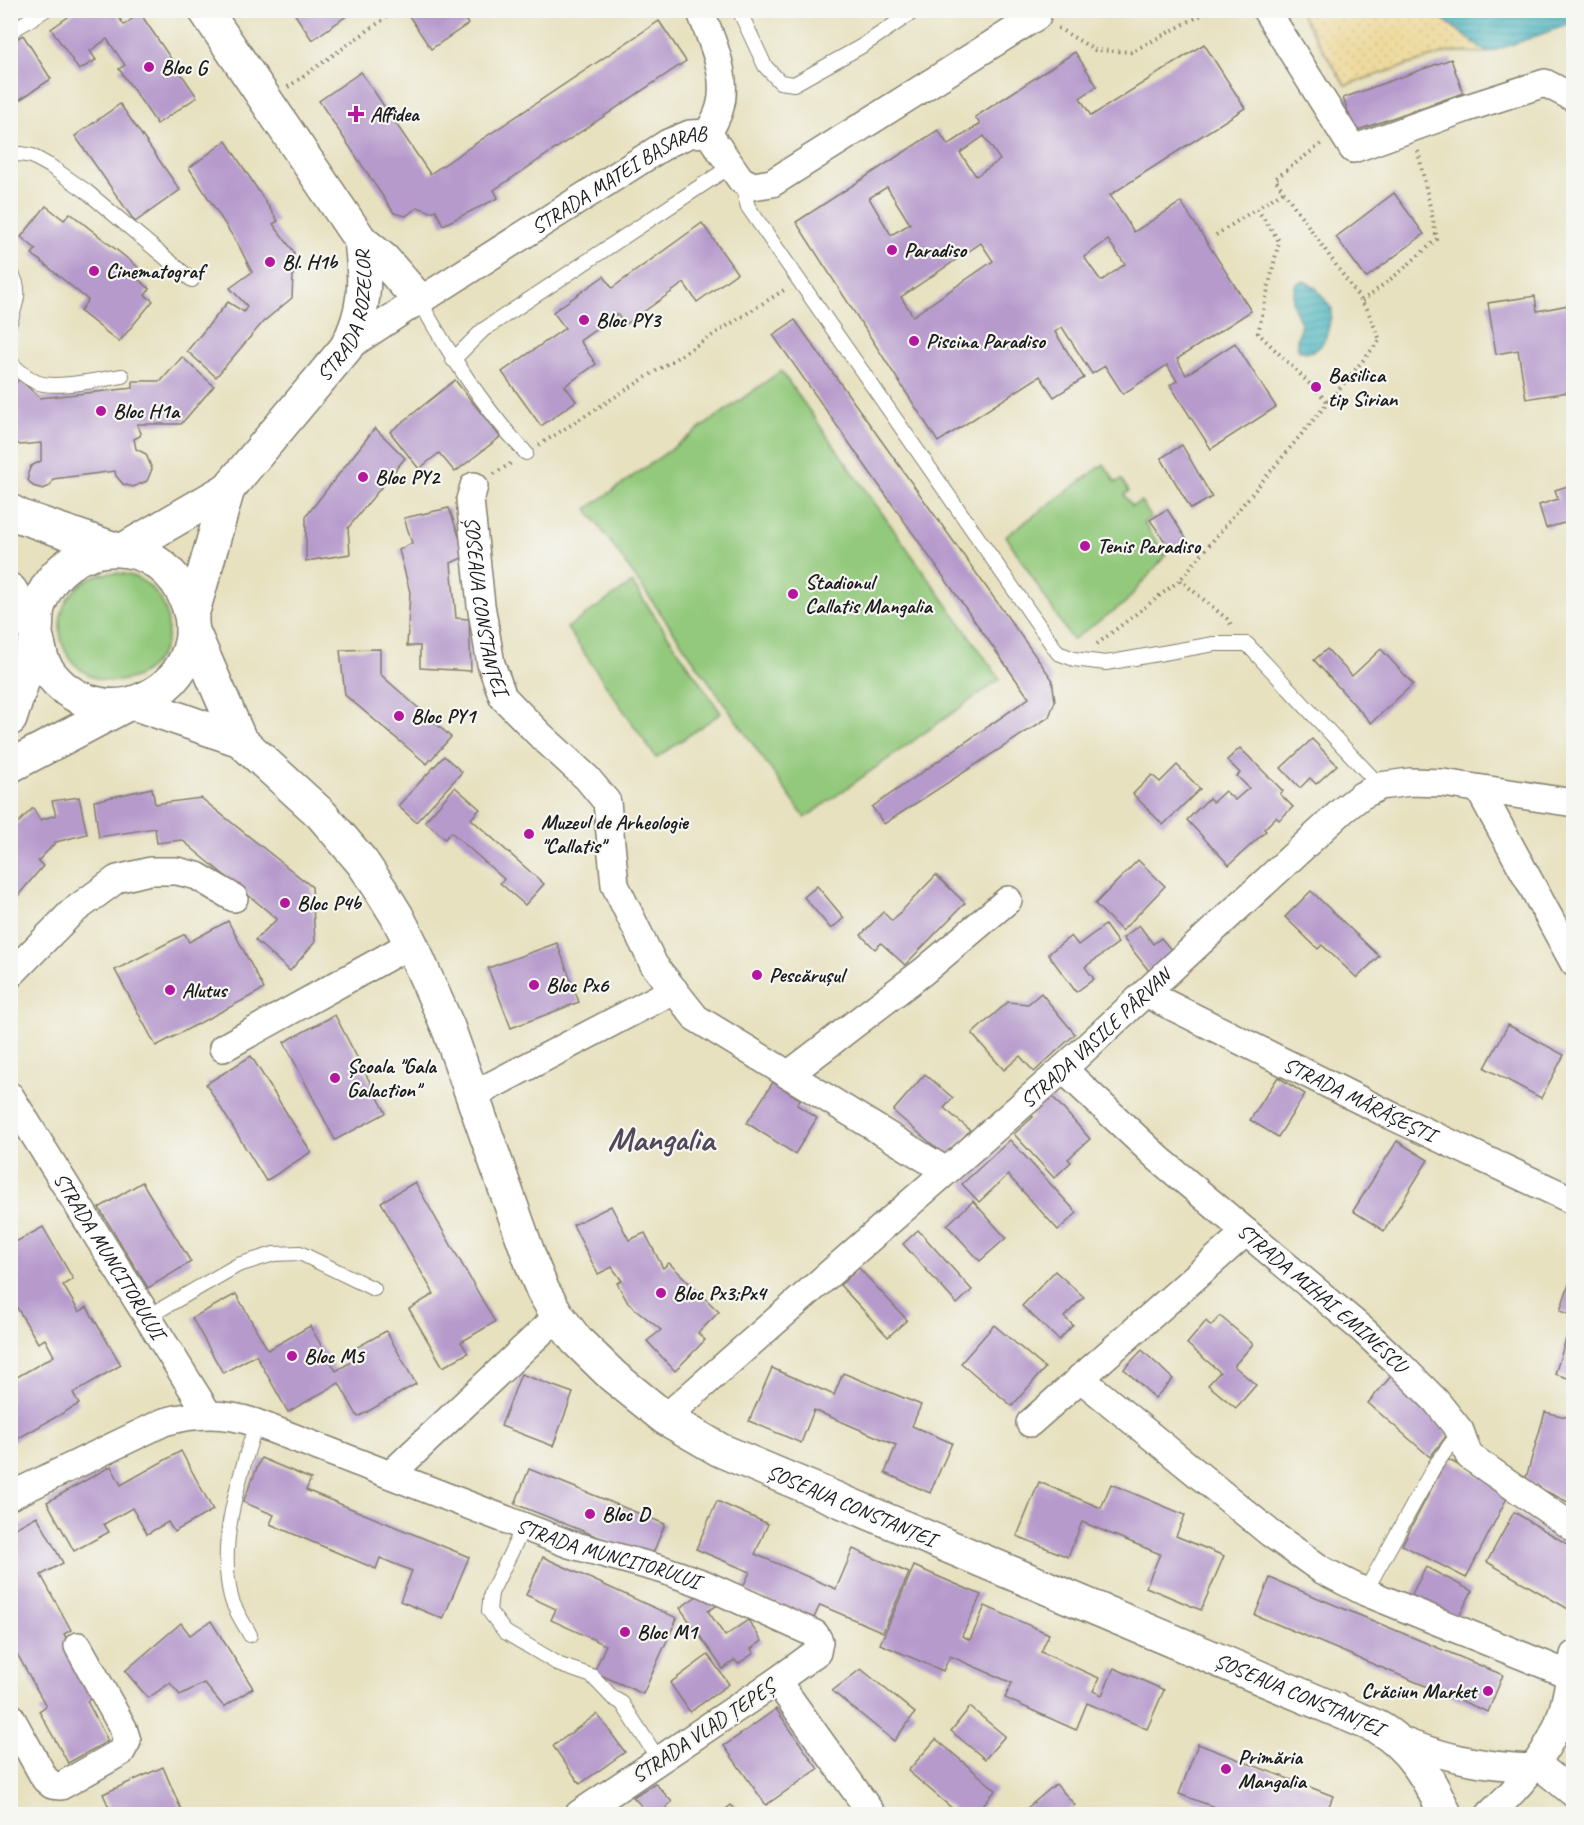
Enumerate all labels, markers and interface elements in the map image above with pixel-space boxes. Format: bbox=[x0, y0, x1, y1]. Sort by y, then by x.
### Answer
place label: Bloc G bbox=[161, 54, 209, 80]
marker: Bloc G bbox=[142, 60, 156, 74]
place label: Affidea bbox=[370, 101, 420, 127]
marker: Affidea bbox=[347, 105, 365, 123]
street label: STRADA MATEI BASARAB bbox=[526, 120, 709, 240]
place label: Paradiso bbox=[904, 237, 967, 263]
marker: Paradiso bbox=[885, 243, 899, 257]
street label: STRADA ROZELOR bbox=[311, 247, 377, 387]
place label: Bl. H1b bbox=[282, 249, 339, 275]
marker: Bl. H1b bbox=[263, 255, 277, 269]
place label: Cinematograf bbox=[106, 258, 209, 284]
marker: Cinematograf bbox=[87, 264, 101, 278]
place label: Bloc PY3 bbox=[596, 307, 663, 333]
marker: Bloc PY3 bbox=[577, 313, 591, 327]
place label: Piscina Paradiso bbox=[926, 328, 1046, 354]
marker: Piscina Paradiso bbox=[907, 334, 921, 348]
place label: Basilica tip Sirian bbox=[1328, 362, 1399, 412]
marker: Basilica tip Sirian bbox=[1309, 380, 1323, 394]
place label: Bloc H1a bbox=[113, 398, 181, 424]
marker: Bloc H1a bbox=[94, 404, 108, 418]
place label: Bloc PY2 bbox=[375, 464, 442, 490]
marker: Bloc PY2 bbox=[356, 470, 370, 484]
street label: ȘOSEAUA CONSTANȚEI bbox=[459, 516, 516, 703]
place label: Tenis Paradiso bbox=[1097, 533, 1201, 559]
marker: Tenis Paradiso bbox=[1078, 539, 1092, 553]
place label: Stadionul Callatis Mangalia bbox=[805, 569, 933, 619]
marker: Stadionul Callatis Mangalia bbox=[786, 587, 800, 601]
place label: Bloc PY1 bbox=[411, 703, 478, 729]
marker: Bloc PY1 bbox=[392, 709, 406, 723]
place label: Muzeul de Arheologie "Callatis" bbox=[541, 809, 690, 859]
marker: Muzeul de Arheologie "Callatis" bbox=[522, 827, 536, 841]
place label: Bloc P4b bbox=[297, 890, 363, 916]
marker: Bloc P4b bbox=[278, 896, 292, 910]
street label: STRADA VASILE PÂRVAN bbox=[1015, 961, 1178, 1114]
place label: Pescărușul bbox=[769, 962, 848, 988]
marker: Pescărușul bbox=[750, 968, 764, 982]
place label: Bloc Px6 bbox=[546, 972, 610, 998]
place label: Alutus bbox=[182, 977, 229, 1003]
marker: Bloc Px6 bbox=[527, 978, 541, 992]
marker: Alutus bbox=[163, 983, 177, 997]
street label: STRADA MĂRĂȘEȘTI bbox=[1279, 1051, 1444, 1149]
place label: Școala "Gala Galaction" bbox=[347, 1053, 437, 1103]
marker: Școala "Gala Galaction" bbox=[328, 1071, 342, 1085]
district label: Mangalia bbox=[608, 1118, 717, 1160]
street label: STRADA MUNCITORULUI bbox=[48, 1168, 173, 1347]
street label: STRADA MIHAI EMINESCU bbox=[1232, 1217, 1415, 1380]
place label: Bloc Px3;Px4 bbox=[673, 1280, 768, 1306]
marker: Bloc Px3;Px4 bbox=[654, 1286, 668, 1300]
place label: Bloc M5 bbox=[304, 1343, 365, 1369]
marker: Bloc M5 bbox=[285, 1349, 299, 1363]
street label: ȘOSEAUA CONSTANȚEI bbox=[763, 1458, 944, 1554]
place label: Bloc D bbox=[602, 1501, 651, 1527]
marker: Bloc D bbox=[583, 1507, 597, 1521]
street label: STRADA MUNCITORULUI bbox=[513, 1512, 708, 1596]
place label: Bloc M1 bbox=[637, 1619, 699, 1645]
marker: Bloc M1 bbox=[618, 1625, 632, 1639]
street label: ȘOSEAUA CONSTANȚEI bbox=[1211, 1647, 1392, 1743]
street label: STRADA VLAD ȚEPEȘ bbox=[626, 1671, 783, 1789]
place label: Crăciun Market bbox=[1361, 1678, 1479, 1704]
marker: Crăciun Market bbox=[1481, 1684, 1495, 1698]
place label: Primăria Mangalia bbox=[1238, 1744, 1307, 1794]
marker: Primăria Mangalia bbox=[1219, 1762, 1233, 1776]

